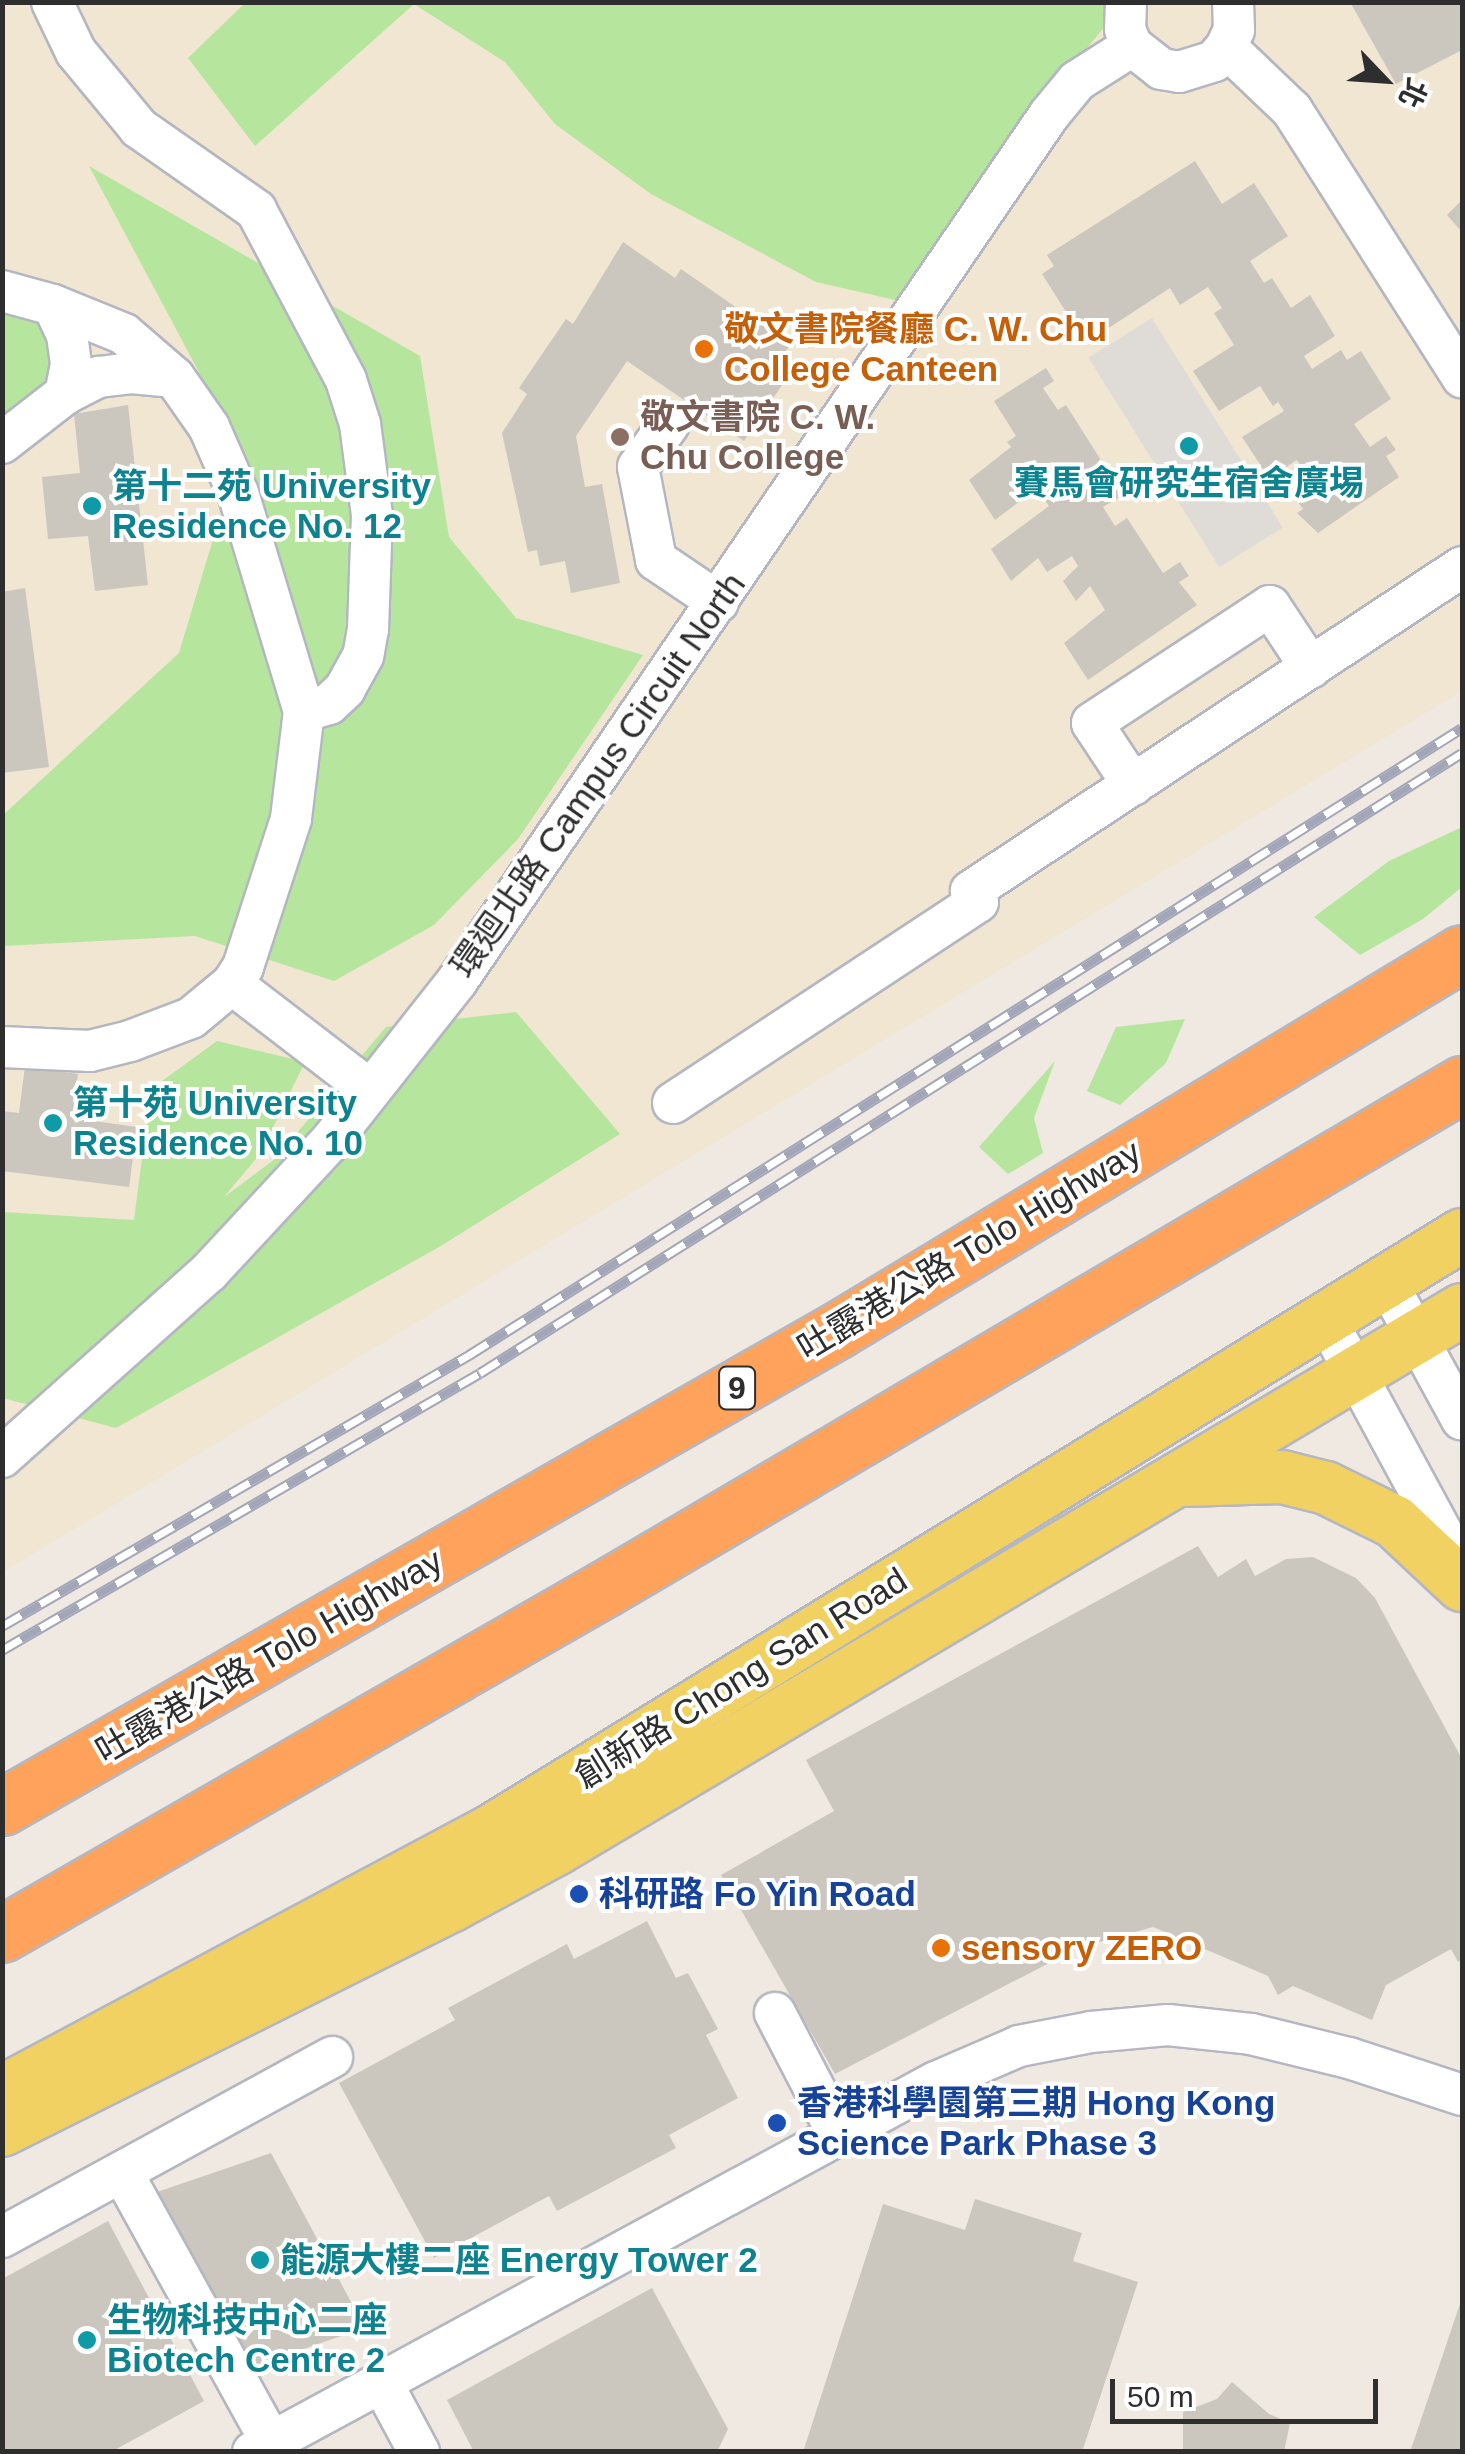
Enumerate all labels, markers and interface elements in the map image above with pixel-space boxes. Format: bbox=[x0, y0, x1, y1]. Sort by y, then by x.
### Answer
north arrow bbox=[1335, 30, 1435, 130]
text: 北 bbox=[1393, 74, 1433, 112]
place label: 敬文書院餐廳 C. W. Chu College Canteen bbox=[724, 308, 1107, 390]
marker: 敬文書院餐廳 C. W. Chu College Canteen bbox=[693, 338, 715, 360]
place label: 敬文書院 C. W. Chu College bbox=[640, 396, 875, 478]
marker: 敬文書院 C. W. Chu College bbox=[609, 426, 631, 448]
marker: 賽馬會研究生宿舍廣埸 bbox=[1178, 435, 1200, 457]
place label: 賽馬會研究生宿舍廣埸 bbox=[1014, 462, 1364, 504]
place label: 第十二苑 University Residence No. 12 bbox=[112, 465, 431, 547]
marker: 第十二苑 University Residence No. 12 bbox=[81, 495, 103, 517]
street label: 環迴北路 Campus Circuit North bbox=[442, 565, 754, 985]
place label: 第十苑 University Residence No. 10 bbox=[73, 1082, 363, 1164]
marker: 第十苑 University Residence No. 10 bbox=[42, 1112, 64, 1134]
street label: 吐露港公路 Tolo Highway bbox=[790, 1131, 1148, 1369]
road number: 9 bbox=[717, 1361, 757, 1415]
street label: 吐露港公路 Tolo Highway bbox=[88, 1540, 450, 1772]
street label: 創新路 Chong San Road bbox=[567, 1559, 915, 1797]
place label: 科研路 Fo Yin Road bbox=[599, 1873, 917, 1915]
marker: 科研路 Fo Yin Road bbox=[568, 1883, 590, 1905]
place label: sensory ZERO bbox=[961, 1927, 1202, 1969]
marker: sensory ZERO bbox=[930, 1937, 952, 1959]
place label: 香港科學園第三期 Hong Kong Science Park Phase 3 bbox=[797, 2082, 1275, 2164]
marker: 香港科學園第三期 Hong Kong Science Park Phase 3 bbox=[766, 2112, 788, 2134]
place label: 能源大樓二座 Energy Tower 2 bbox=[280, 2239, 758, 2281]
marker: 能源大樓二座 Energy Tower 2 bbox=[249, 2249, 271, 2271]
place label: 生物科技中心二座 Biotech Centre 2 bbox=[107, 2299, 387, 2381]
marker: 生物科技中心二座 Biotech Centre 2 bbox=[76, 2329, 98, 2351]
scale bar bbox=[1115, 2359, 1382, 2421]
text: 50 m bbox=[1127, 2380, 1194, 2413]

